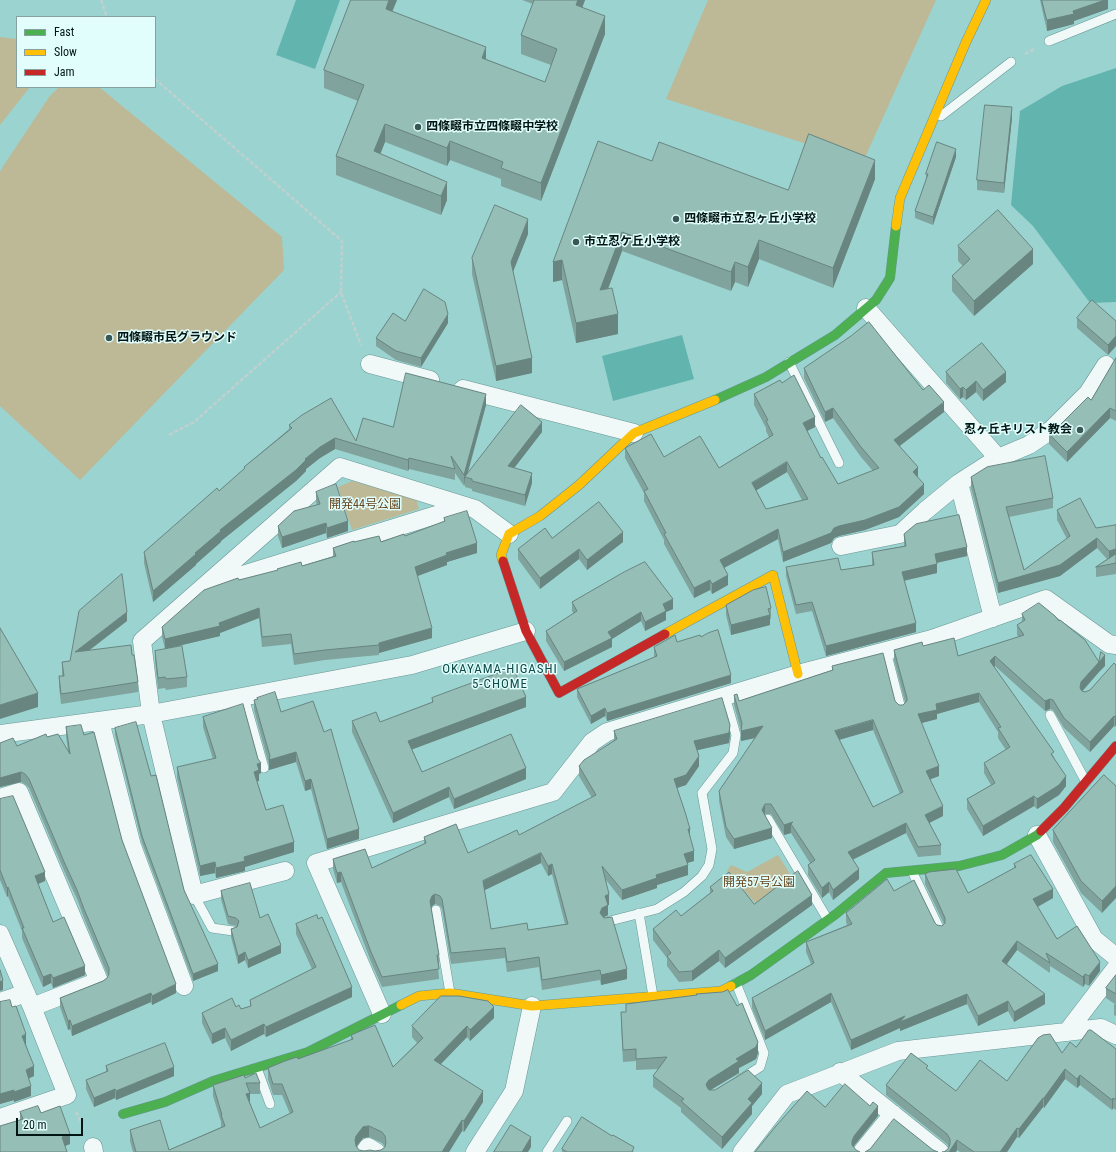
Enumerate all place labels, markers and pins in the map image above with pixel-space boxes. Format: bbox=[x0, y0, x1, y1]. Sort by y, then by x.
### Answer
place label: 四條畷市立四條畷中学校 bbox=[426, 120, 558, 134]
marker: 四條畷市立四條畷中学校 bbox=[413, 122, 423, 132]
place label: 四條畷市立忍ヶ丘小学校 bbox=[684, 212, 816, 226]
marker: 四條畷市立忍ヶ丘小学校 bbox=[671, 214, 681, 224]
place label: 市立忍ケ丘小学校 bbox=[584, 235, 680, 249]
marker: 市立忍ケ丘小学校 bbox=[571, 237, 581, 247]
place label: 四條畷市民グラウンド bbox=[117, 331, 237, 345]
marker: 四條畷市民グラウンド bbox=[104, 333, 114, 343]
place label: 忍ヶ丘キリスト教会 bbox=[964, 423, 1072, 437]
marker: 忍ヶ丘キリスト教会 bbox=[1075, 425, 1085, 435]

